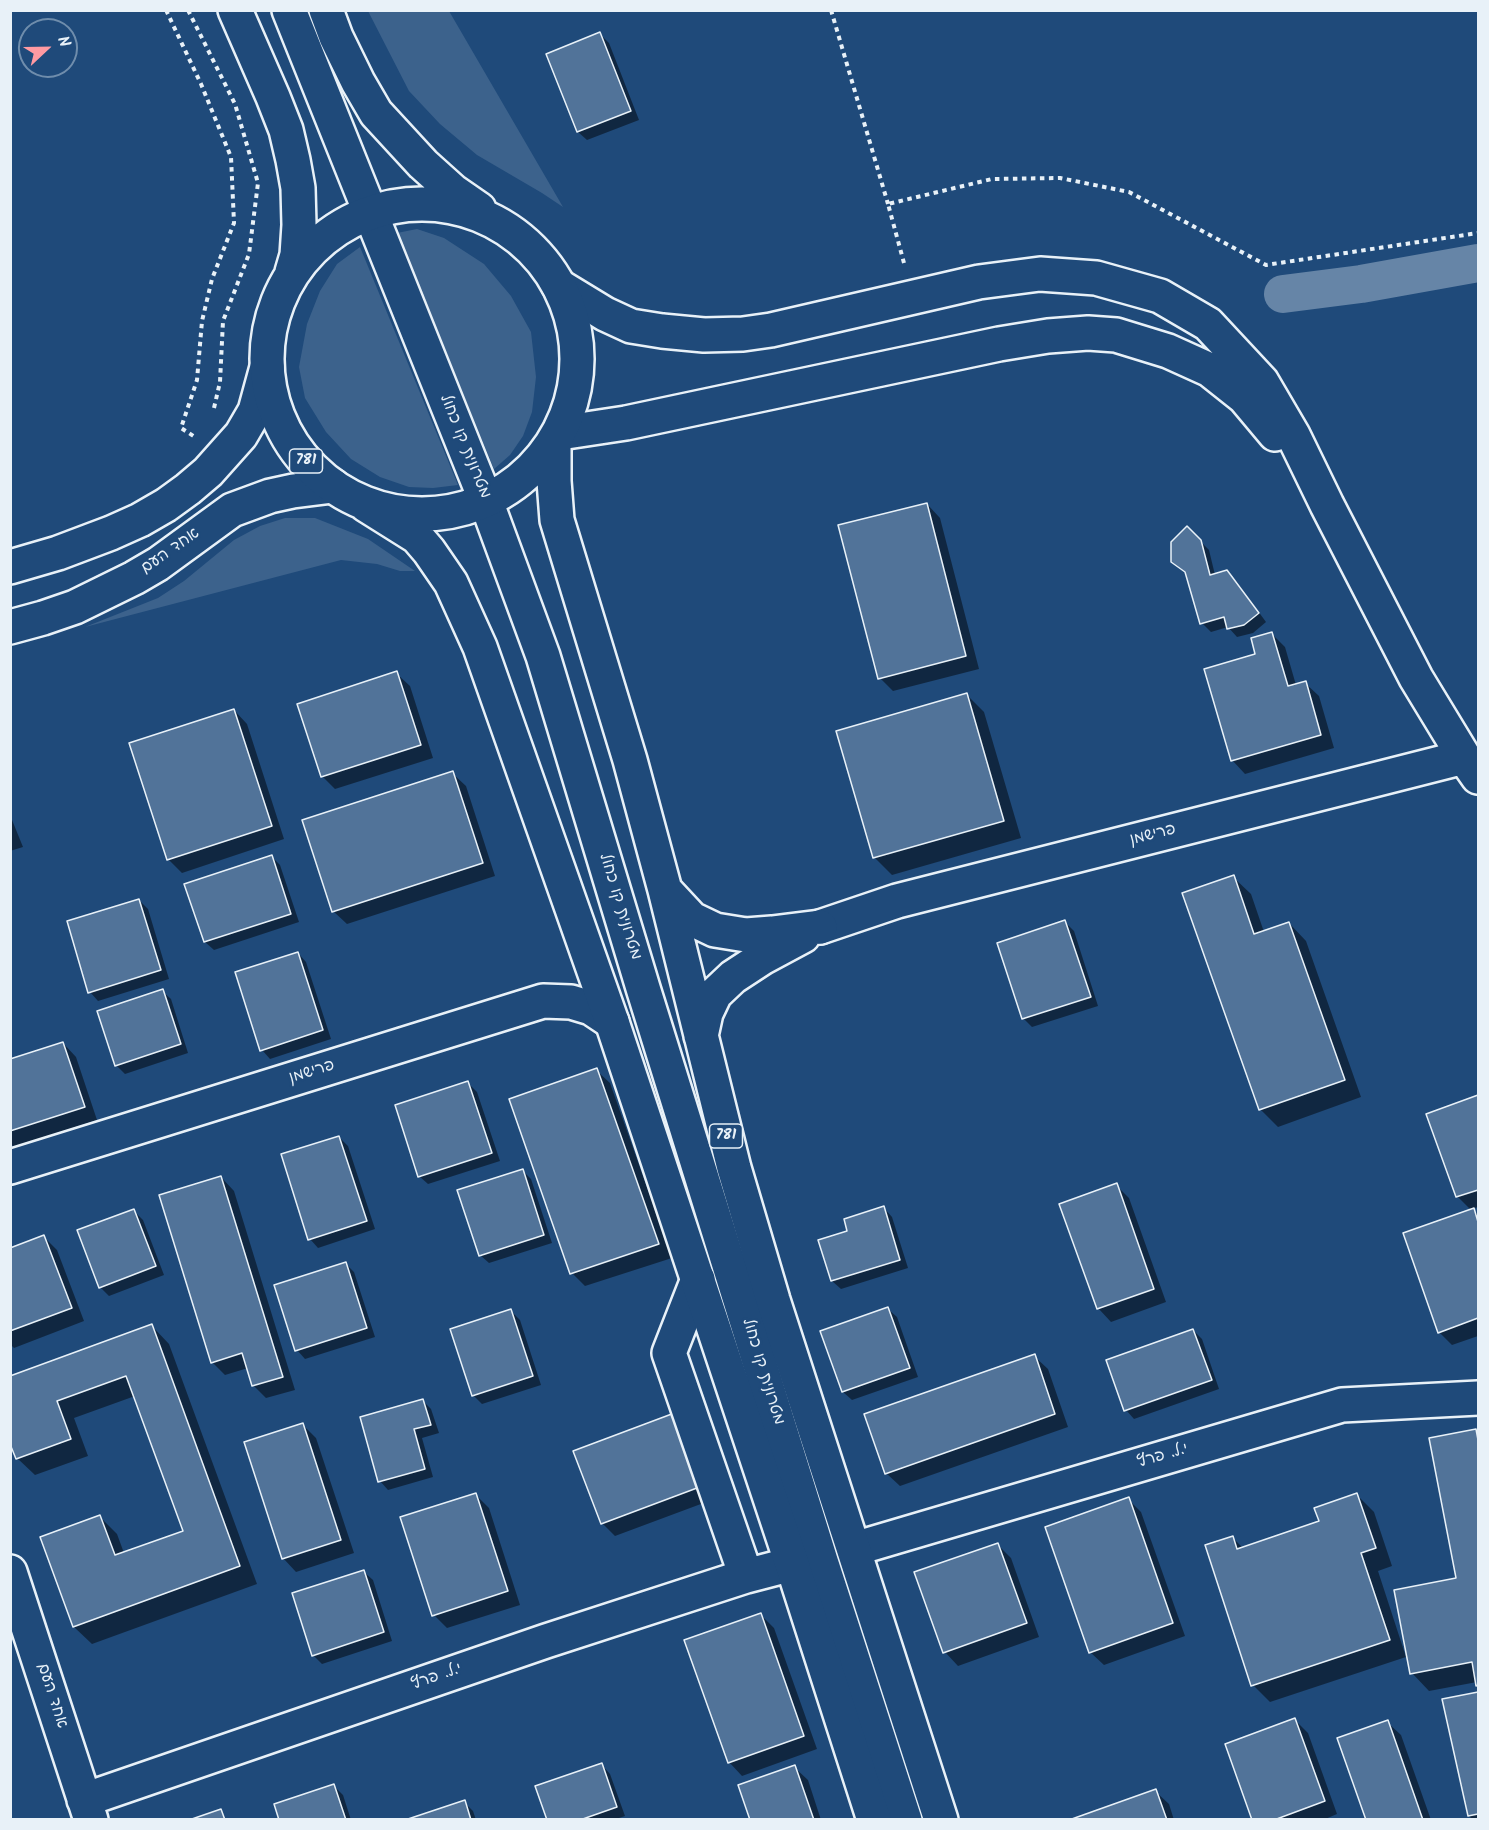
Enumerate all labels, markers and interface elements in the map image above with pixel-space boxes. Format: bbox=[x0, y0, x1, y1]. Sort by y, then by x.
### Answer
north arrow bbox=[18, 18, 78, 78]
text: N bbox=[50, 32, 77, 51]
street label: מטרונית קו כחול bbox=[434, 392, 494, 502]
road number: 781 bbox=[290, 449, 322, 473]
street label: אחד העם bbox=[138, 525, 204, 579]
street label: פרישמן bbox=[1128, 821, 1178, 851]
street label: מטרונית קו כחול bbox=[594, 851, 644, 963]
street label: פרישמן bbox=[287, 1057, 337, 1089]
road number: 781 bbox=[710, 1124, 742, 1148]
street label: מטרונית קו כחול bbox=[737, 1316, 787, 1428]
street label: י.ל. פרץ bbox=[1135, 1441, 1191, 1473]
street label: י.ל. פרץ bbox=[409, 1660, 465, 1696]
street label: אחד העם bbox=[31, 1661, 71, 1731]

